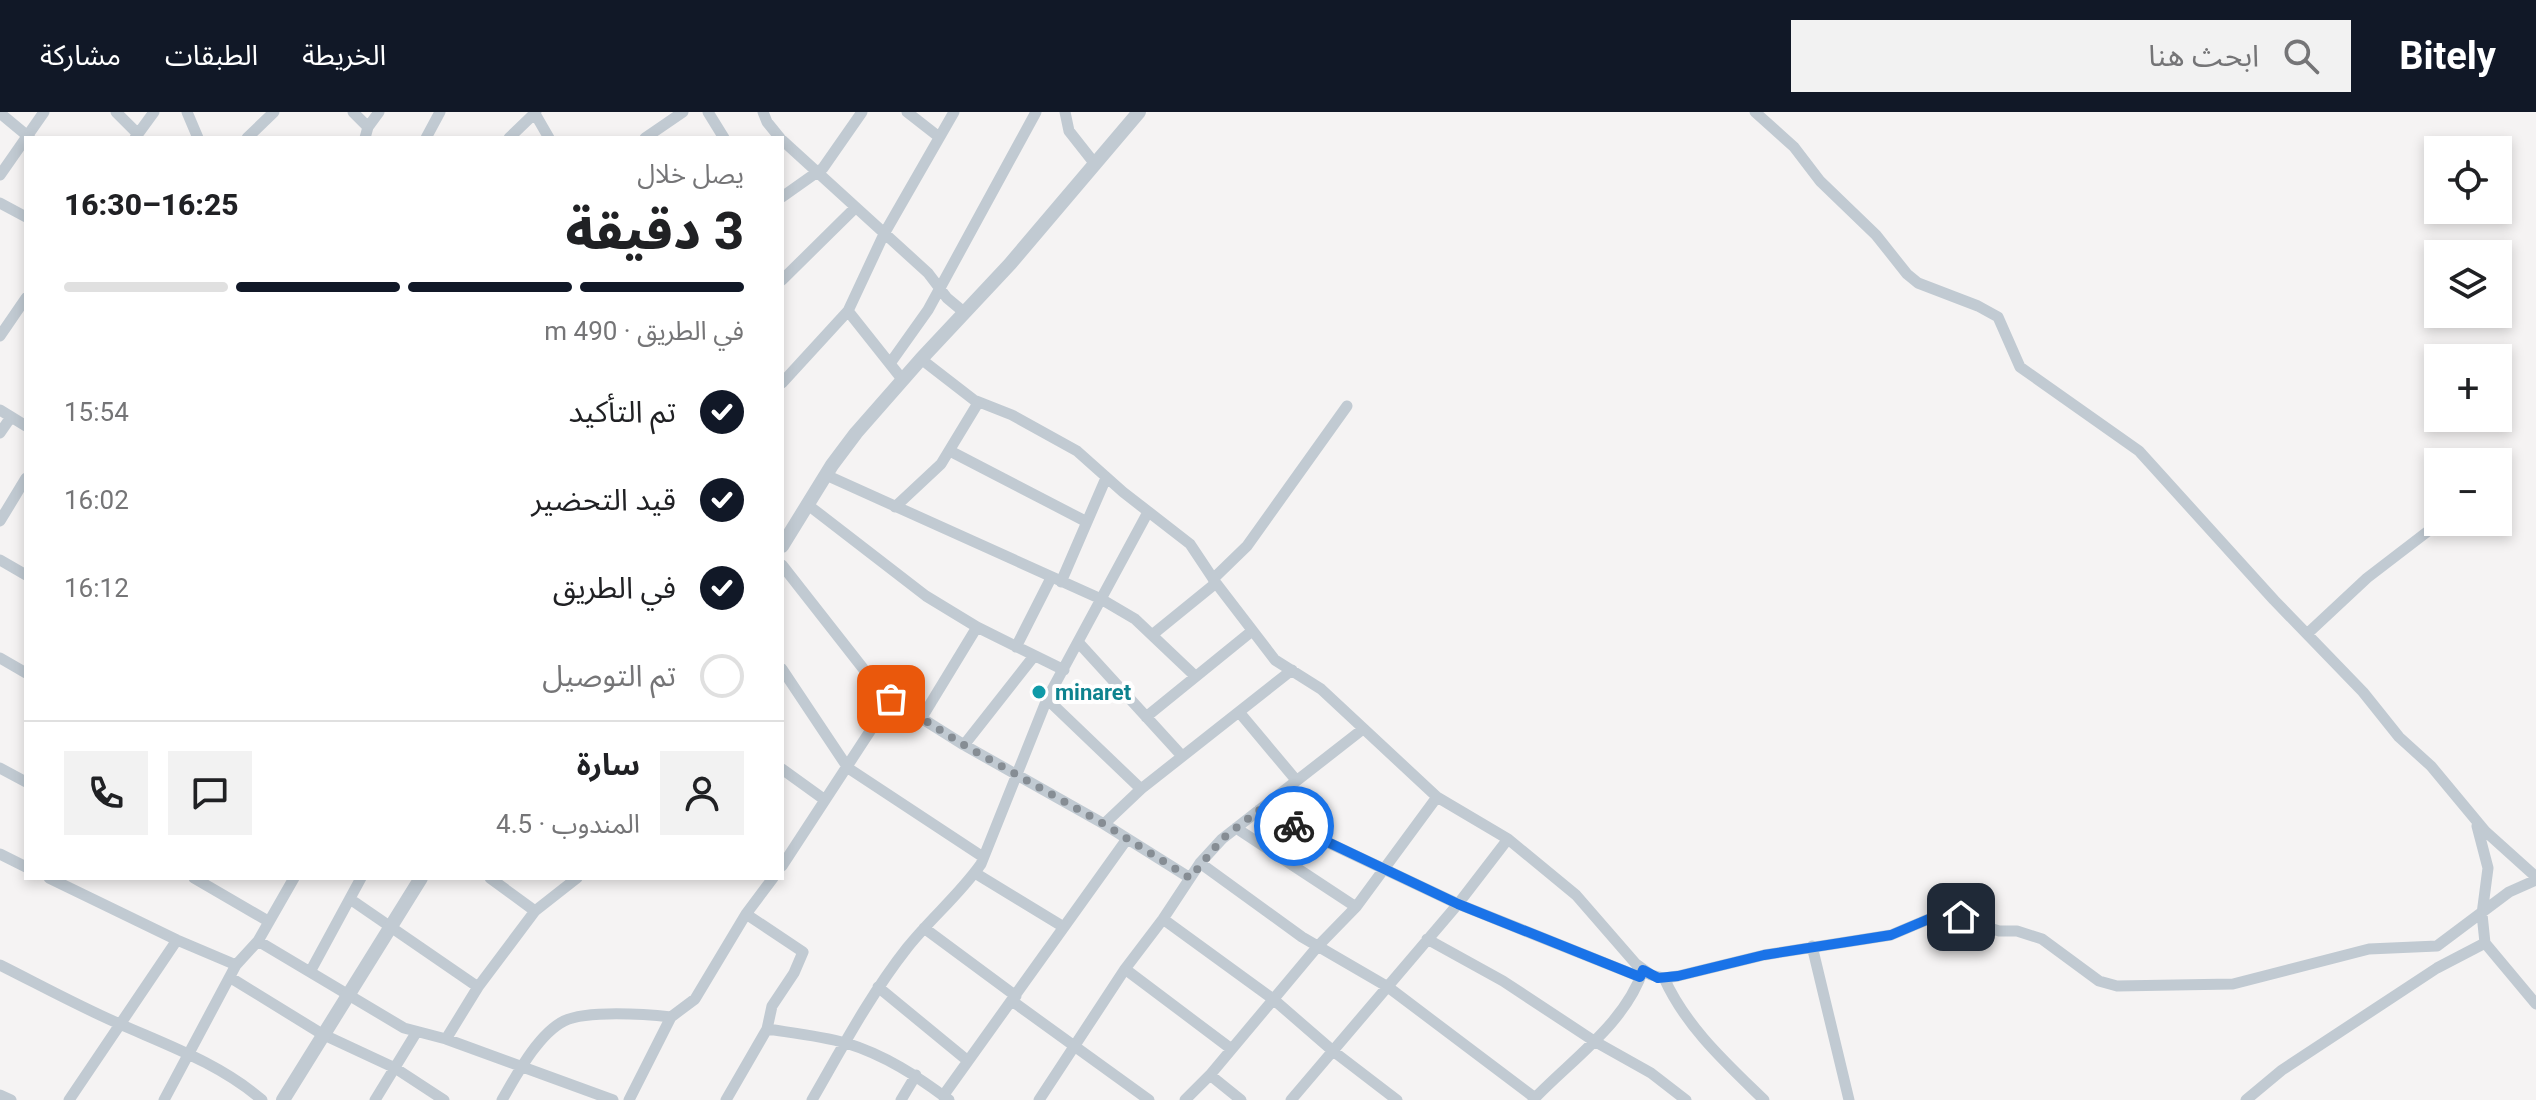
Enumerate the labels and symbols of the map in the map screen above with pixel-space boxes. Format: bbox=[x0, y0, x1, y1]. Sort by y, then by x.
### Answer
pin bbox=[857, 665, 925, 733]
place label: minaret bbox=[1055, 680, 1132, 705]
marker: minaret bbox=[1030, 683, 1048, 701]
courier bbox=[1254, 786, 1334, 866]
pin bbox=[1927, 883, 1995, 951]

